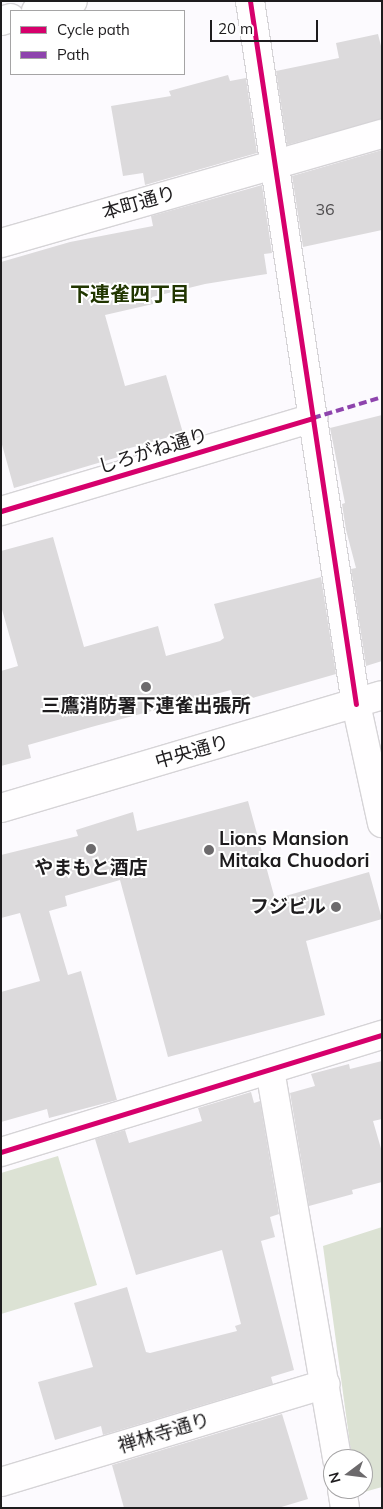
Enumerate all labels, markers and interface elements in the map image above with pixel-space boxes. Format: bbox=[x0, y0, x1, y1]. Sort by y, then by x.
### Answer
legend bbox=[10, 10, 185, 75]
scale bar bbox=[213, 10, 320, 42]
text: 20 m bbox=[218, 19, 253, 38]
text: Cycle path bbox=[57, 20, 130, 39]
text: Path bbox=[57, 45, 89, 64]
street label: 本町通り bbox=[99, 182, 179, 224]
house number: 36 bbox=[315, 199, 335, 219]
district label: 下連雀四丁目 bbox=[70, 281, 190, 305]
street label: しろがね通り bbox=[95, 423, 211, 479]
marker: 三鷹消防署下連雀出張所 bbox=[140, 681, 152, 693]
place label: 三鷹消防署下連雀出張所 bbox=[42, 695, 250, 717]
street label: 中央通り bbox=[152, 731, 232, 773]
place label: Lions Mansion Mitaka Chuodori bbox=[219, 828, 369, 872]
marker: やまもと酒店 bbox=[85, 843, 97, 855]
marker: Lions Mansion Mitaka Chuodori bbox=[203, 844, 215, 856]
place label: やまもと酒店 bbox=[34, 857, 148, 879]
place label: フジビル bbox=[250, 896, 326, 918]
marker: フジビル bbox=[330, 901, 342, 913]
street label: 禅林寺通り bbox=[115, 1408, 213, 1458]
north arrow bbox=[323, 1449, 373, 1499]
text: N bbox=[324, 1470, 345, 1485]

